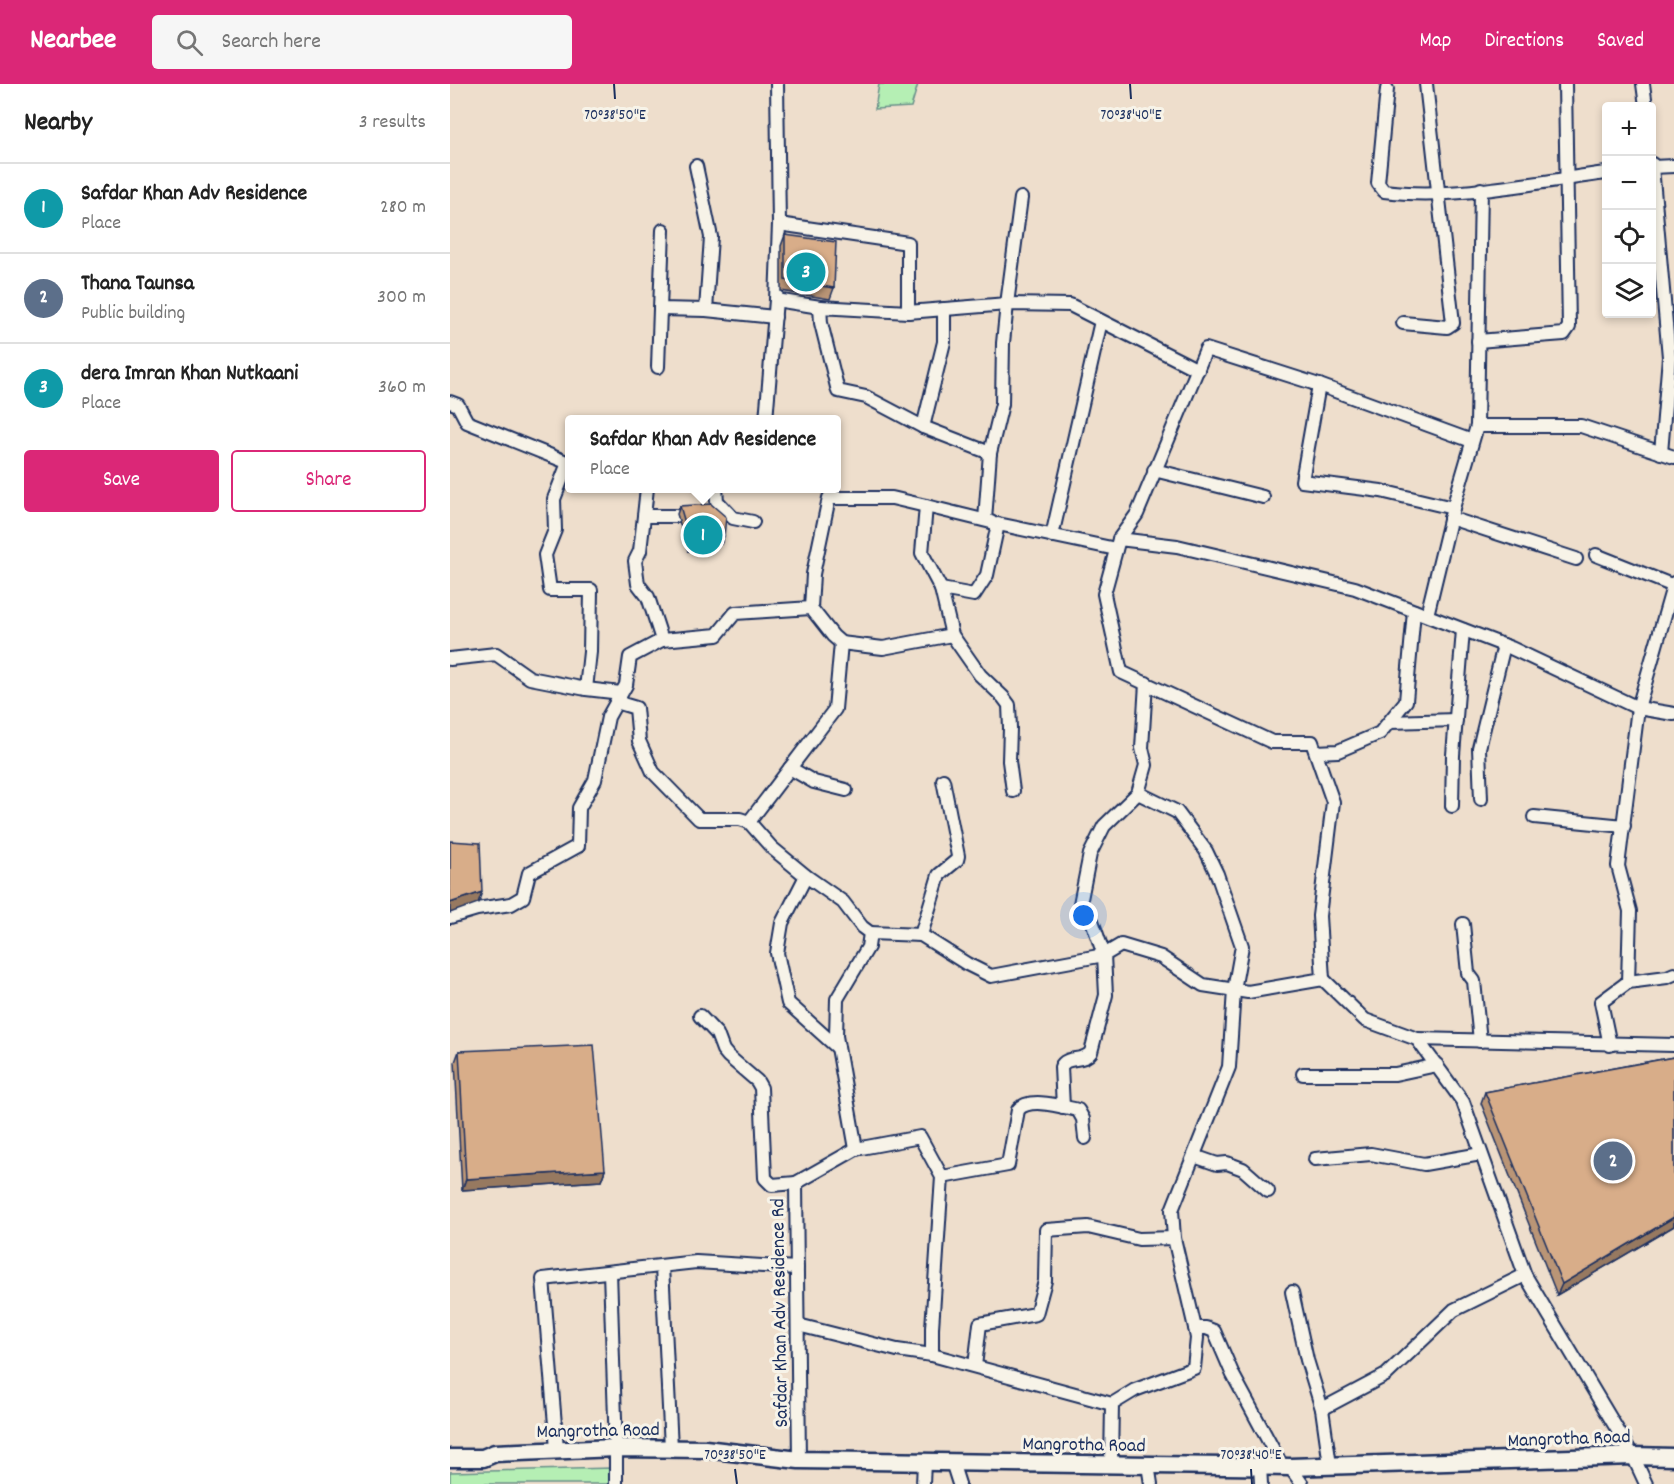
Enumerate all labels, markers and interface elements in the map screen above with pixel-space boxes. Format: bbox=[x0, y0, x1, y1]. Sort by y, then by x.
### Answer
search box bbox=[152, 15, 572, 69]
text: Nearbee bbox=[30, 22, 116, 62]
icon: search bbox=[173, 26, 206, 59]
text: Search here bbox=[221, 27, 321, 58]
text: Map bbox=[1420, 27, 1451, 57]
text: Directions bbox=[1484, 27, 1564, 57]
text: Saved bbox=[1597, 27, 1644, 57]
map controls bbox=[1602, 102, 1656, 318]
button: + bbox=[1602, 102, 1656, 156]
text: Nearby bbox=[24, 105, 92, 142]
text: 70°38'50"E bbox=[584, 105, 646, 127]
text: 70°38'40"E bbox=[1101, 105, 1162, 127]
text: 3 results bbox=[359, 109, 426, 137]
button: − bbox=[1602, 156, 1656, 210]
text: Safdar Khan Adv Residence bbox=[81, 179, 307, 210]
text: 1 bbox=[41, 194, 46, 222]
text: 280 m bbox=[380, 194, 426, 222]
text: Place bbox=[81, 210, 121, 238]
button: locate bbox=[1602, 210, 1656, 264]
pin: 3 bbox=[786, 250, 826, 294]
button: layers bbox=[1602, 264, 1656, 318]
text: Thana Taunsa bbox=[81, 269, 194, 300]
text: 2 bbox=[39, 284, 48, 312]
text: 300 m bbox=[377, 284, 426, 312]
text: Public building bbox=[81, 300, 185, 328]
text: dera Imran Khan Nutkaani bbox=[81, 359, 298, 390]
text: 3 bbox=[39, 374, 48, 402]
text: 360 m bbox=[378, 374, 426, 402]
text: Place bbox=[81, 390, 121, 418]
popup bbox=[565, 415, 841, 493]
text: Safdar Khan Adv Residence bbox=[590, 425, 816, 456]
button: Save bbox=[24, 450, 219, 512]
button: Share bbox=[231, 450, 426, 512]
text: Place bbox=[590, 456, 630, 484]
pin: 1 bbox=[684, 512, 722, 558]
your location bbox=[1069, 901, 1098, 930]
pin: 2 bbox=[1594, 1138, 1632, 1184]
street label: Safdar Khan Adv Residence Rd bbox=[765, 1198, 797, 1428]
street label: Mangrotha Road bbox=[536, 1417, 660, 1447]
street label: Mangrotha Road bbox=[1507, 1424, 1631, 1456]
street label: Mangrotha Road bbox=[1022, 1431, 1146, 1461]
text: 70°38'50"E bbox=[704, 1445, 766, 1467]
text: 70°38'40"E bbox=[1221, 1445, 1282, 1467]

